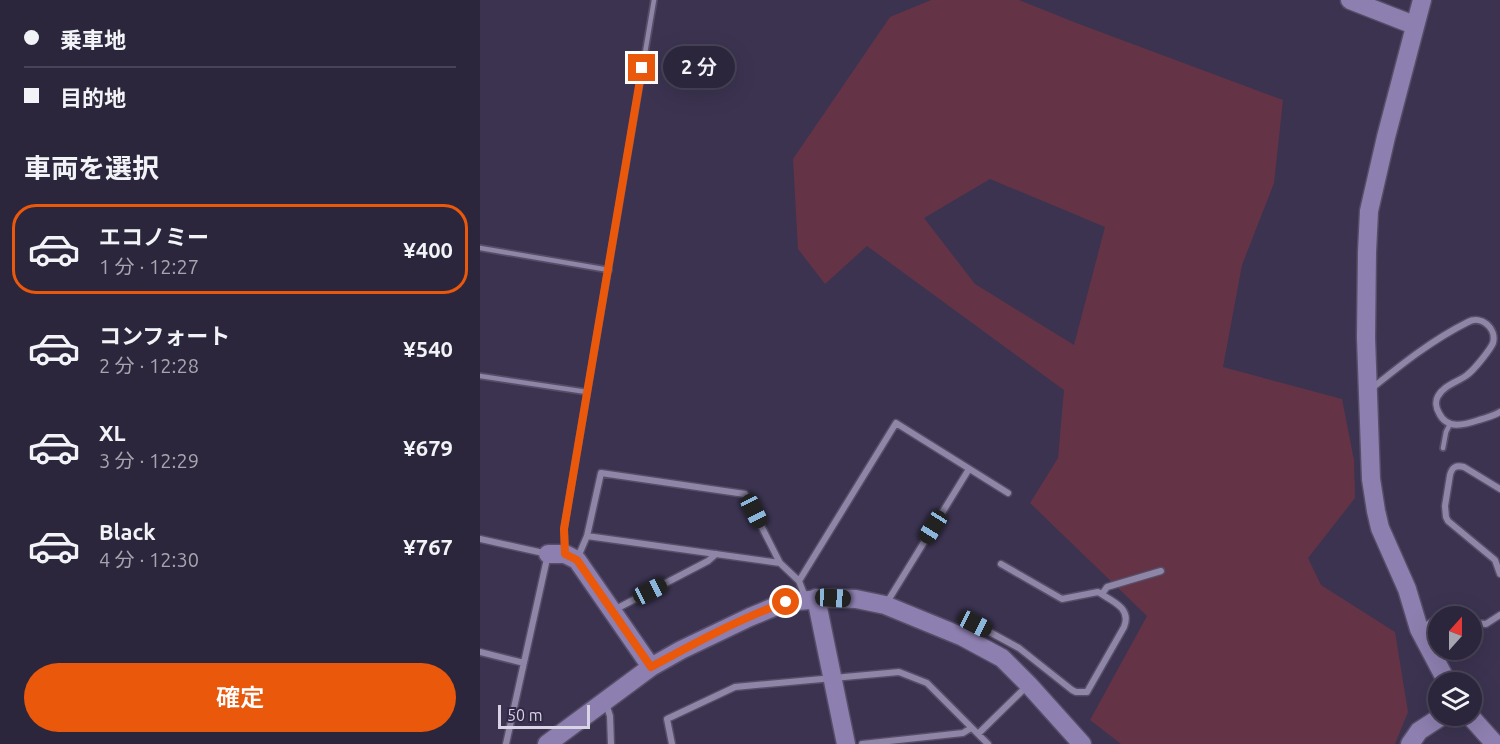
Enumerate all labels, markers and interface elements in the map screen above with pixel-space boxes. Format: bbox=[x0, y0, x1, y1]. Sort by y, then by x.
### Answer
text: 乗車地 bbox=[60, 27, 126, 52]
callout: 2 分 bbox=[663, 47, 735, 89]
route end bbox=[628, 54, 655, 81]
text: 2 分 bbox=[681, 55, 717, 78]
text: 目的地 bbox=[60, 85, 126, 110]
text: 車両を選択 bbox=[24, 153, 159, 183]
icon: car bbox=[27, 222, 81, 276]
text: エコノミー bbox=[99, 224, 209, 249]
text: ¥400 bbox=[403, 237, 453, 262]
text: 1 分 · 12:27 bbox=[99, 255, 199, 278]
icon: car bbox=[27, 321, 81, 375]
text: コンフォート bbox=[99, 323, 230, 348]
text: ¥540 bbox=[403, 336, 453, 361]
text: 2 分 · 12:28 bbox=[99, 354, 199, 377]
icon: car bbox=[27, 420, 81, 474]
text: XL bbox=[99, 420, 126, 445]
text: ¥679 bbox=[403, 435, 453, 460]
text: 3 分 · 12:29 bbox=[99, 449, 199, 472]
car bbox=[738, 491, 770, 531]
car bbox=[916, 507, 950, 547]
icon: car bbox=[27, 519, 81, 573]
text: Black bbox=[99, 519, 156, 544]
text: ¥767 bbox=[403, 534, 453, 559]
text: 4 分 · 12:30 bbox=[99, 548, 199, 571]
car bbox=[630, 575, 670, 607]
route start bbox=[772, 588, 799, 615]
car bbox=[815, 588, 851, 608]
north arrow bbox=[1428, 606, 1482, 660]
map controls bbox=[1428, 606, 1482, 726]
car bbox=[955, 608, 995, 640]
button: 確定 bbox=[24, 663, 456, 732]
button: layers bbox=[1428, 672, 1482, 726]
scale bar bbox=[498, 702, 590, 730]
text: 50 m bbox=[507, 706, 543, 724]

